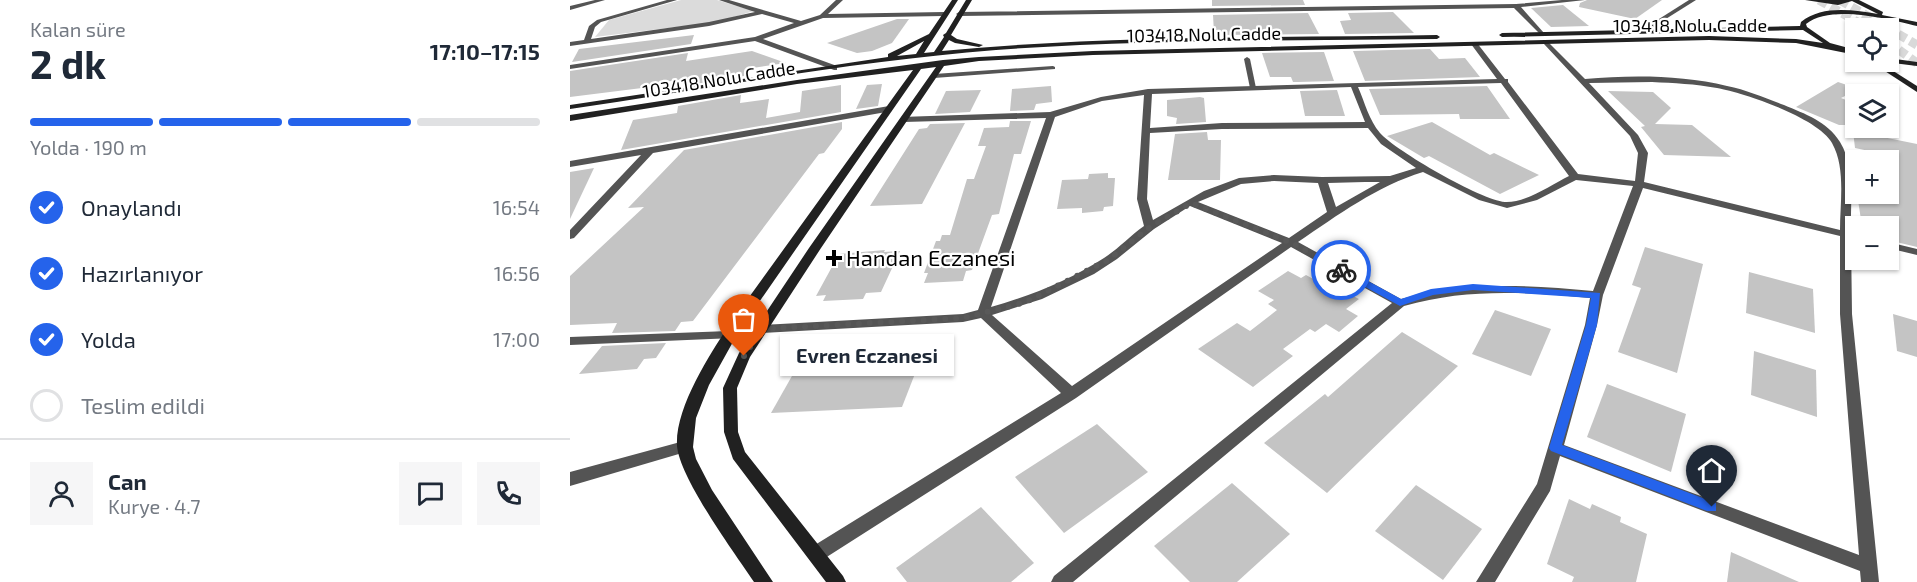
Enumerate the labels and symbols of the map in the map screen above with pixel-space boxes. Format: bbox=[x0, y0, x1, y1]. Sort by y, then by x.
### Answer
street label: 103418 Nolu Cadde bbox=[1613, 14, 1767, 36]
street label: 103418 Nolu Cadde bbox=[1127, 22, 1281, 46]
street label: 103418 Nolu Cadde bbox=[641, 56, 797, 102]
courier bbox=[1311, 240, 1371, 300]
place label: Handan Eczanesi bbox=[846, 244, 1016, 270]
marker: Handan Eczanesi bbox=[827, 251, 841, 265]
pin bbox=[718, 294, 769, 356]
callout: Evren Eczanesi bbox=[780, 335, 954, 377]
pin bbox=[1686, 445, 1737, 507]

